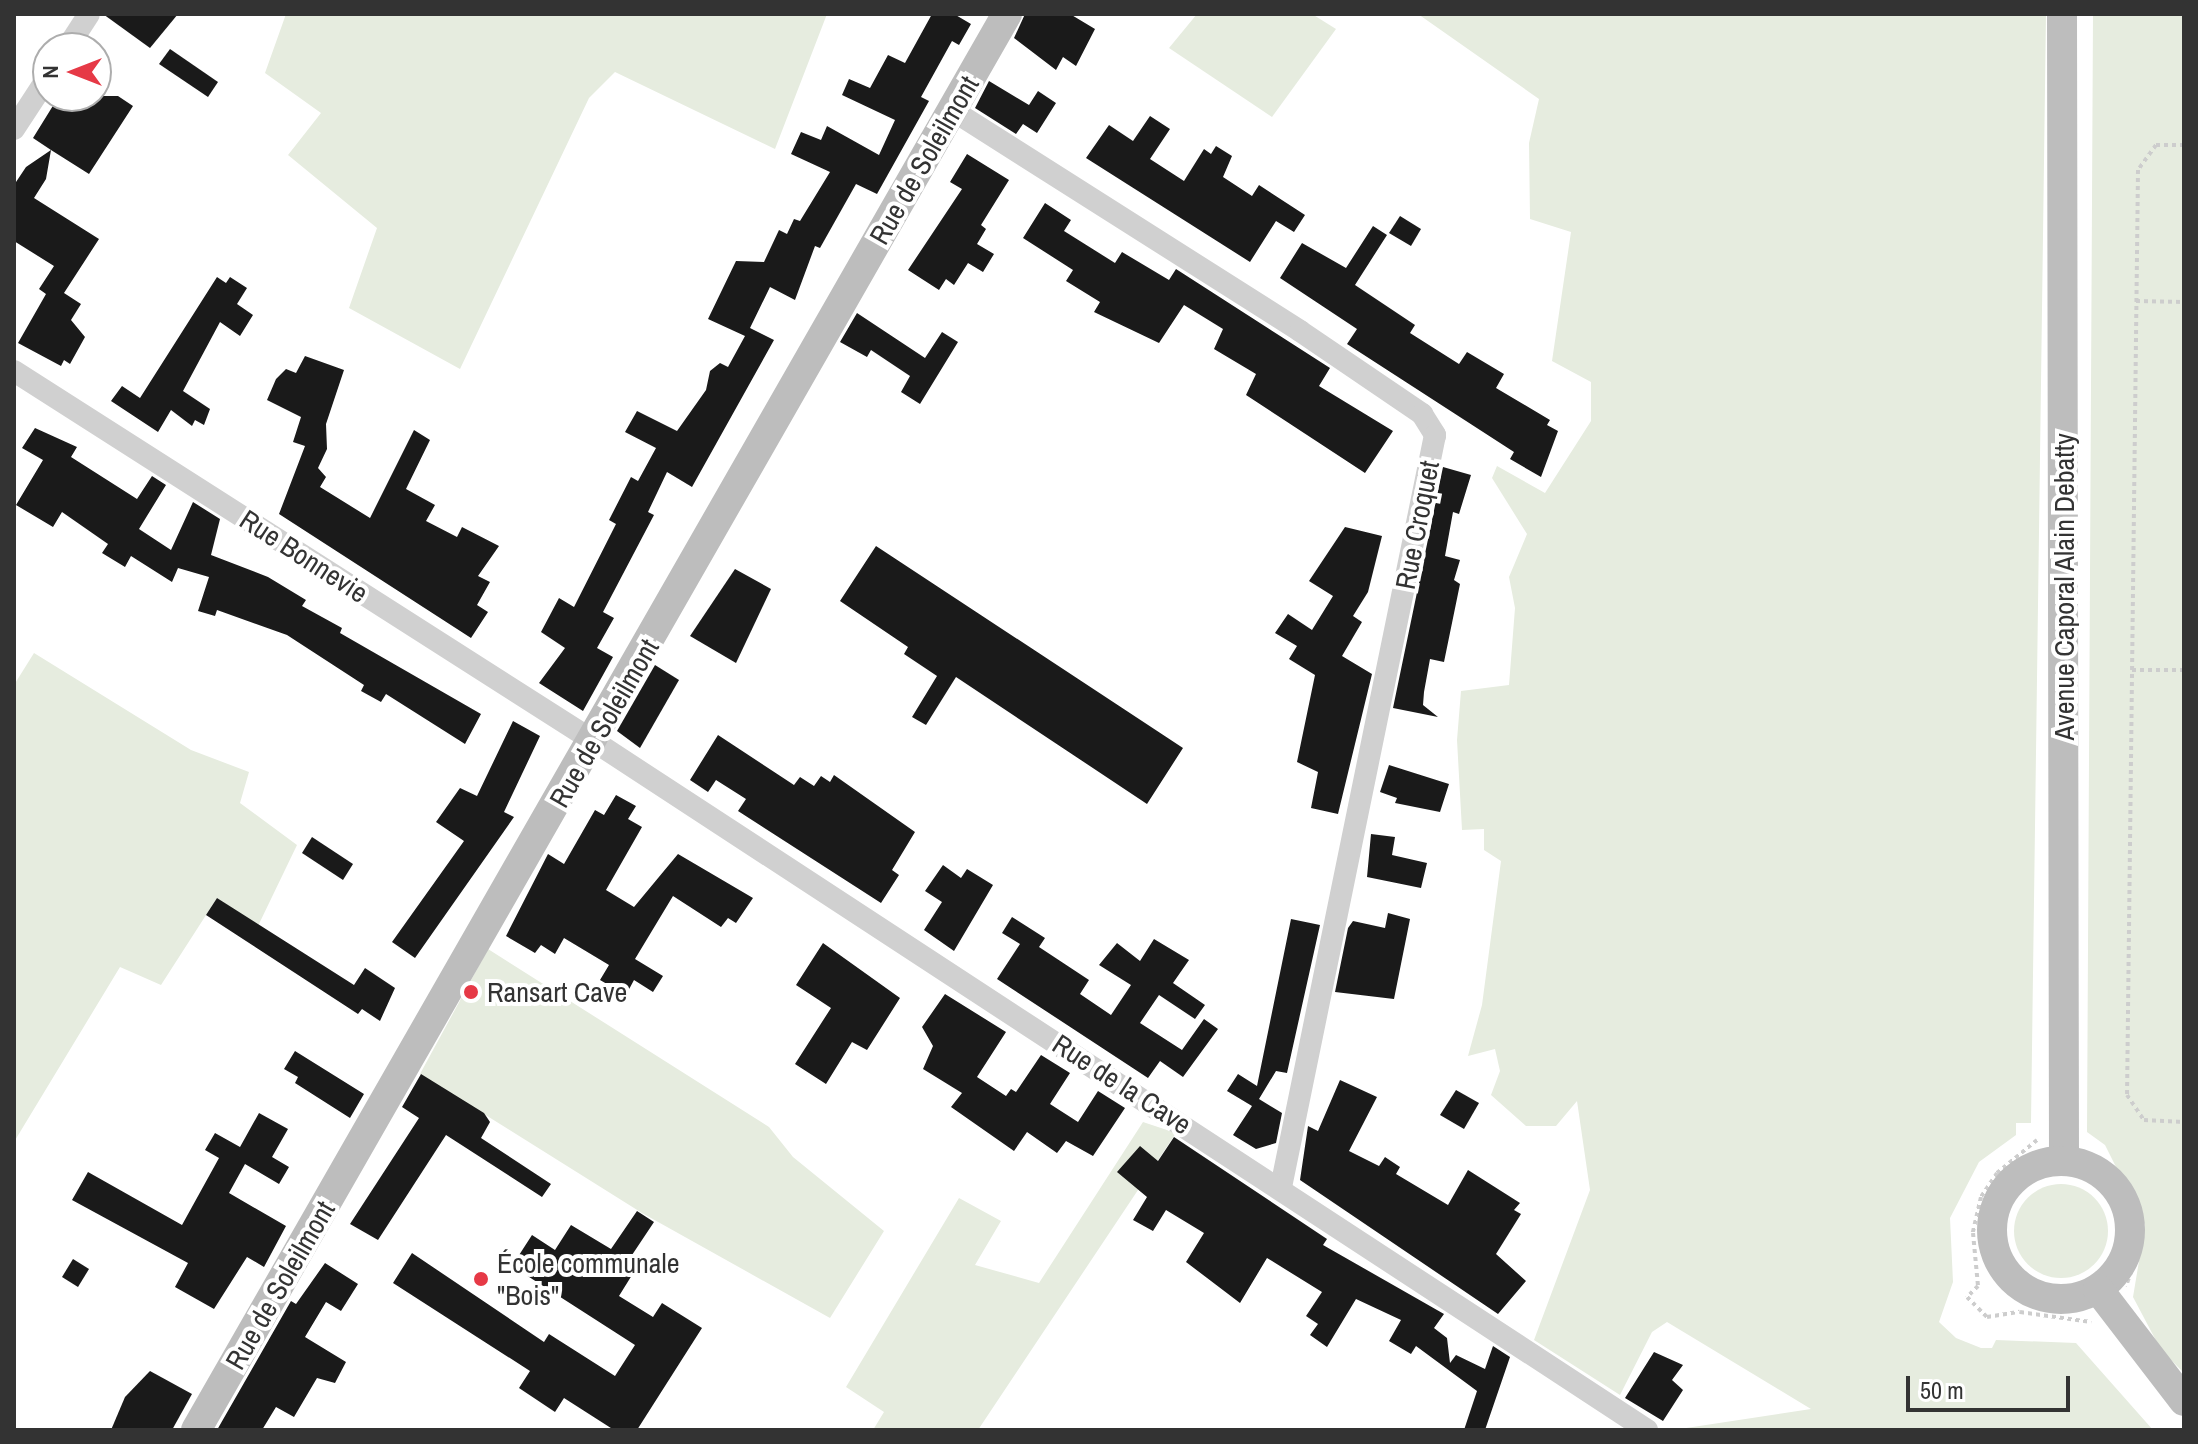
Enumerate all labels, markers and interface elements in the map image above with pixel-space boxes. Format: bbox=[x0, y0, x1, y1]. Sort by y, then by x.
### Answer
north arrow bbox=[32, 32, 112, 112]
text: N bbox=[35, 65, 65, 79]
street label: Rue de Soleilmont bbox=[862, 70, 986, 250]
street label: Avenue Caporal Alain Debatty bbox=[2047, 433, 2081, 741]
street label: Rue Croquet bbox=[1388, 458, 1446, 592]
street label: Rue Bonnevie bbox=[234, 502, 374, 610]
street label: Rue de Soleilmont bbox=[542, 633, 666, 813]
place label: Ransart Cave bbox=[487, 975, 627, 1009]
marker: Ransart Cave bbox=[462, 983, 480, 1001]
street label: Rue de la Cave bbox=[1046, 1027, 1198, 1141]
street label: Rue de Soleilmont bbox=[218, 1195, 342, 1375]
place label: École communale "Bois" bbox=[497, 1246, 679, 1312]
marker: École communale "Bois" bbox=[472, 1270, 490, 1288]
scale bar bbox=[1910, 1360, 2074, 1410]
text: 50 m bbox=[1920, 1374, 1964, 1406]

